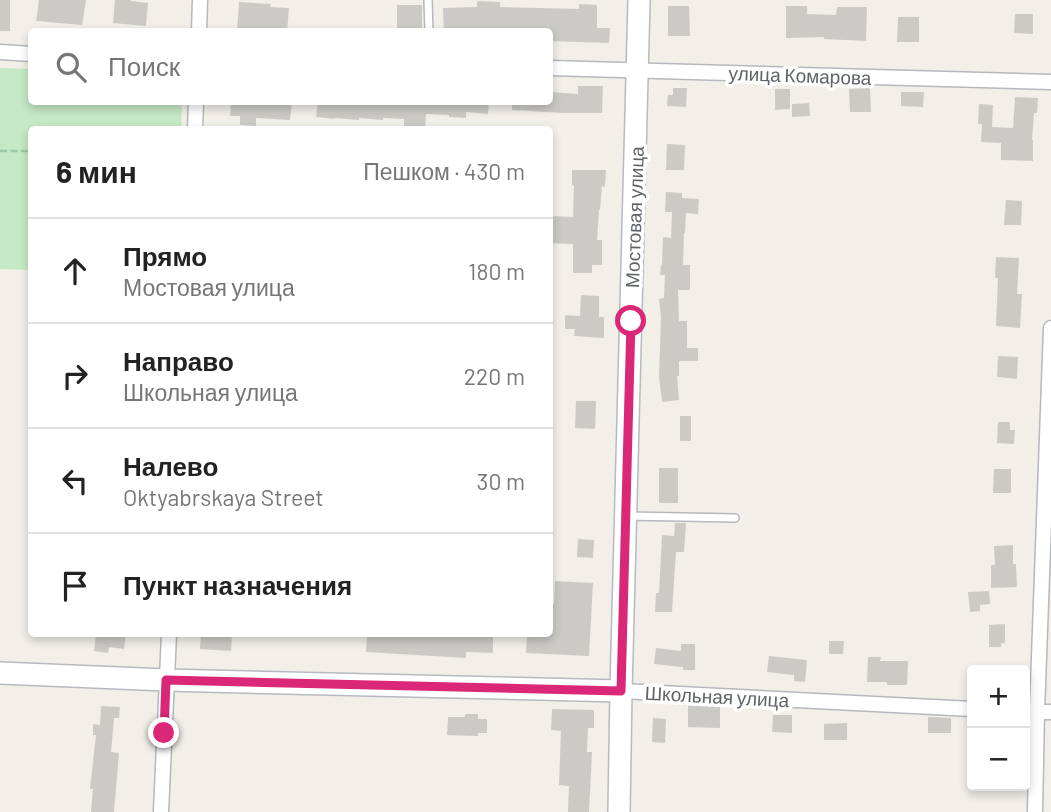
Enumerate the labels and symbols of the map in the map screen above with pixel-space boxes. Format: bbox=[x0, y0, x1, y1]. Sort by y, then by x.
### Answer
street label: улица Комарова bbox=[728, 61, 872, 89]
street label: Мостовая улица bbox=[620, 145, 648, 288]
route start bbox=[615, 305, 646, 336]
street label: Школьная улица bbox=[644, 681, 790, 711]
route end bbox=[148, 717, 179, 748]

